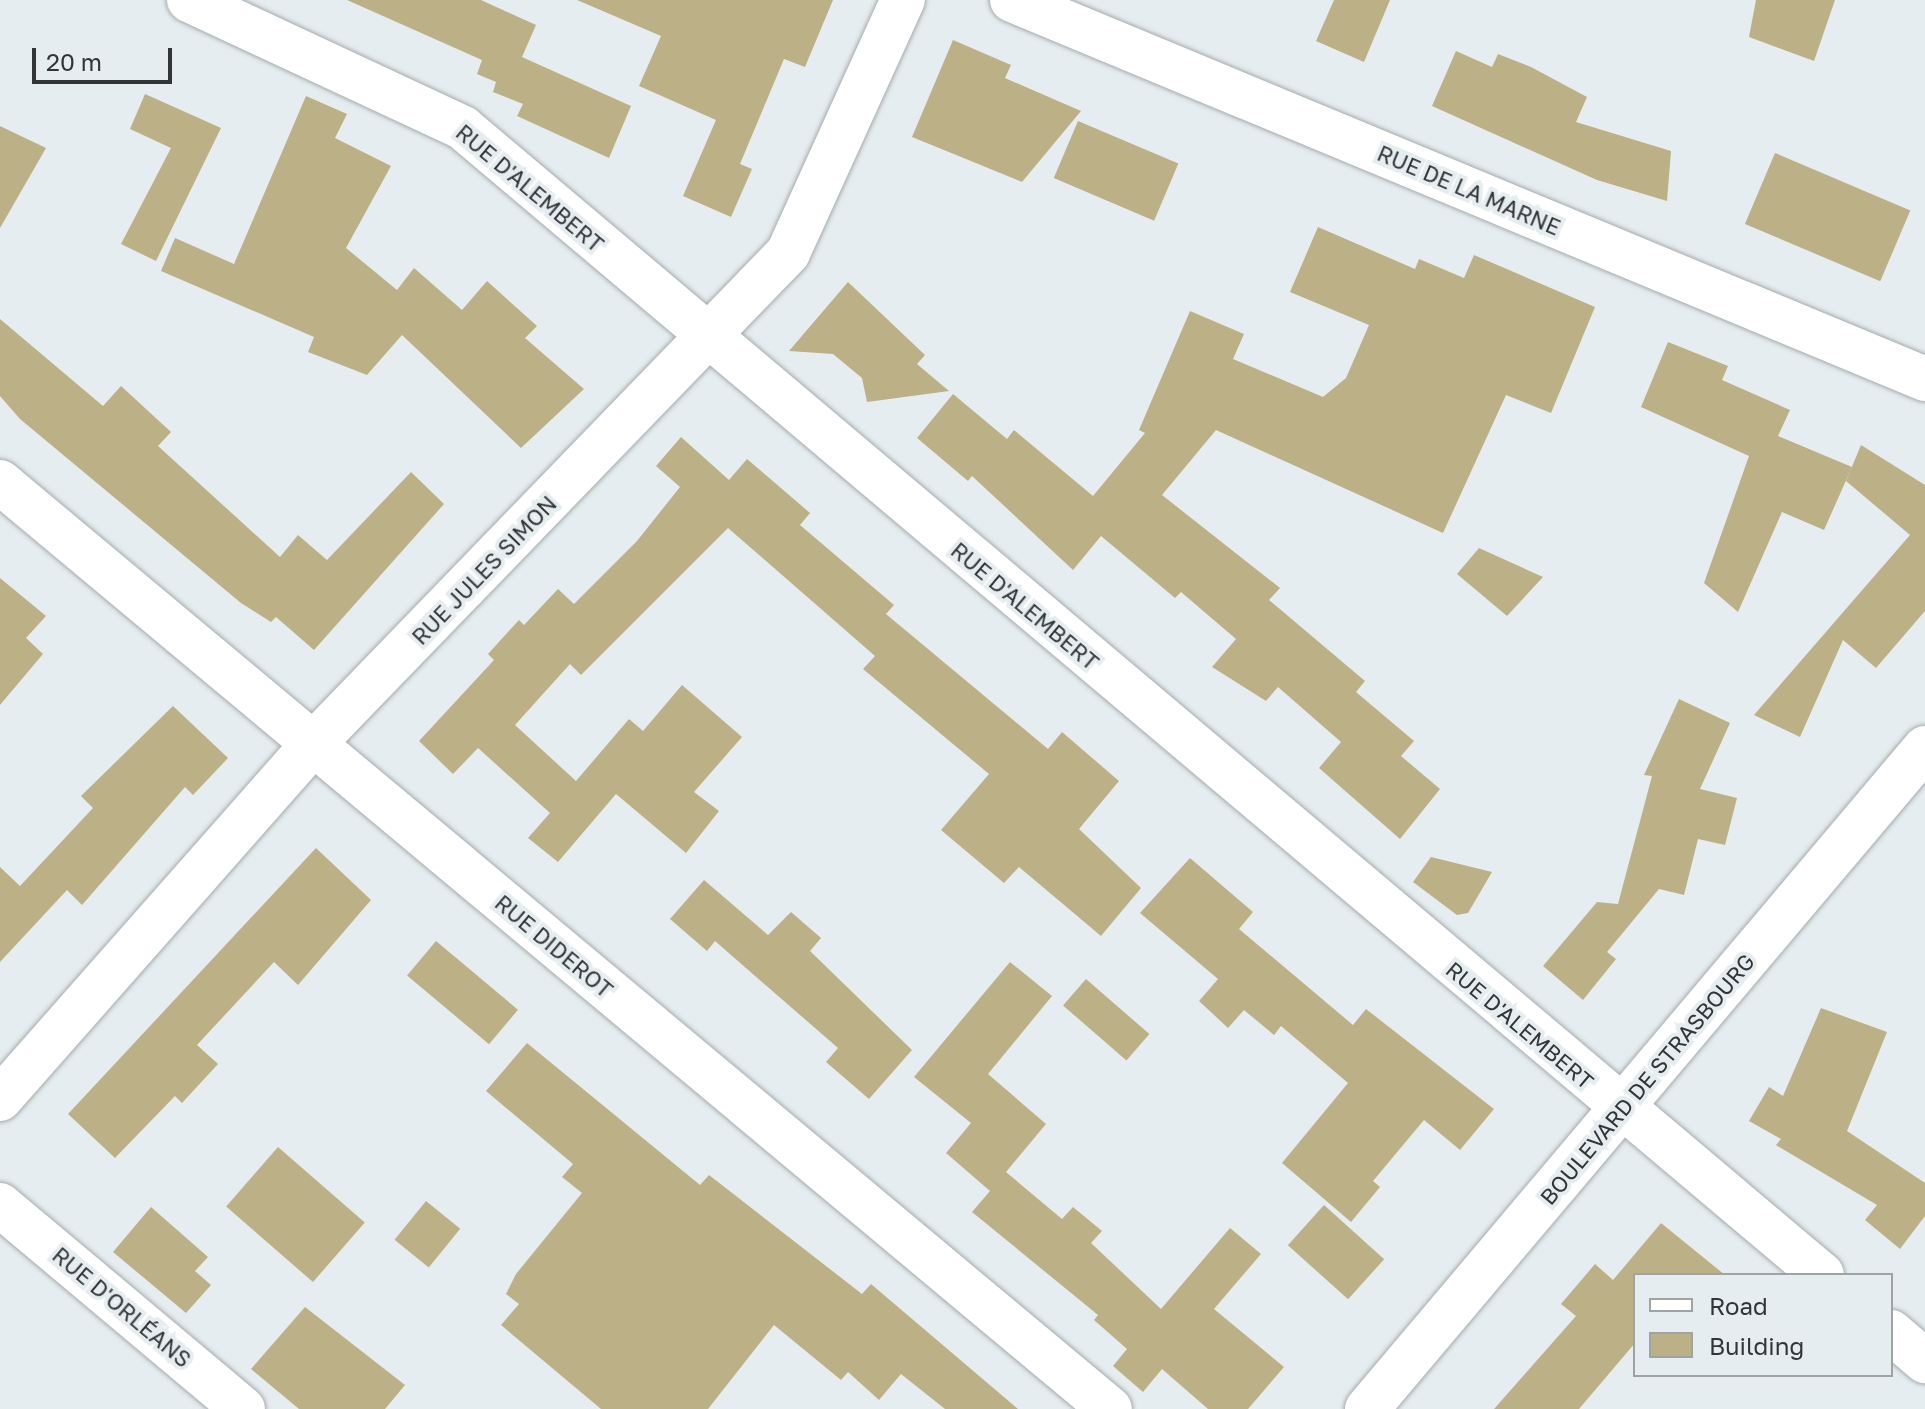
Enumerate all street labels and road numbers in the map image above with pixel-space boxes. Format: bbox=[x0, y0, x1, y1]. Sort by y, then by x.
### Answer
street label: RUE D'ALEMBERT bbox=[451, 119, 609, 257]
street label: RUE DE LA MARNE bbox=[1374, 140, 1564, 240]
street label: RUE JULES SIMON bbox=[406, 490, 562, 650]
street label: RUE D'ALEMBERT bbox=[946, 537, 1104, 675]
street label: RUE DIDEROT bbox=[490, 889, 618, 1003]
street label: BOULEVARD DE STRASBOURG bbox=[1534, 948, 1760, 1210]
street label: RUE D'ALEMBERT bbox=[1441, 956, 1599, 1094]
street label: RUE D'ORLÉANS bbox=[47, 1241, 197, 1373]

